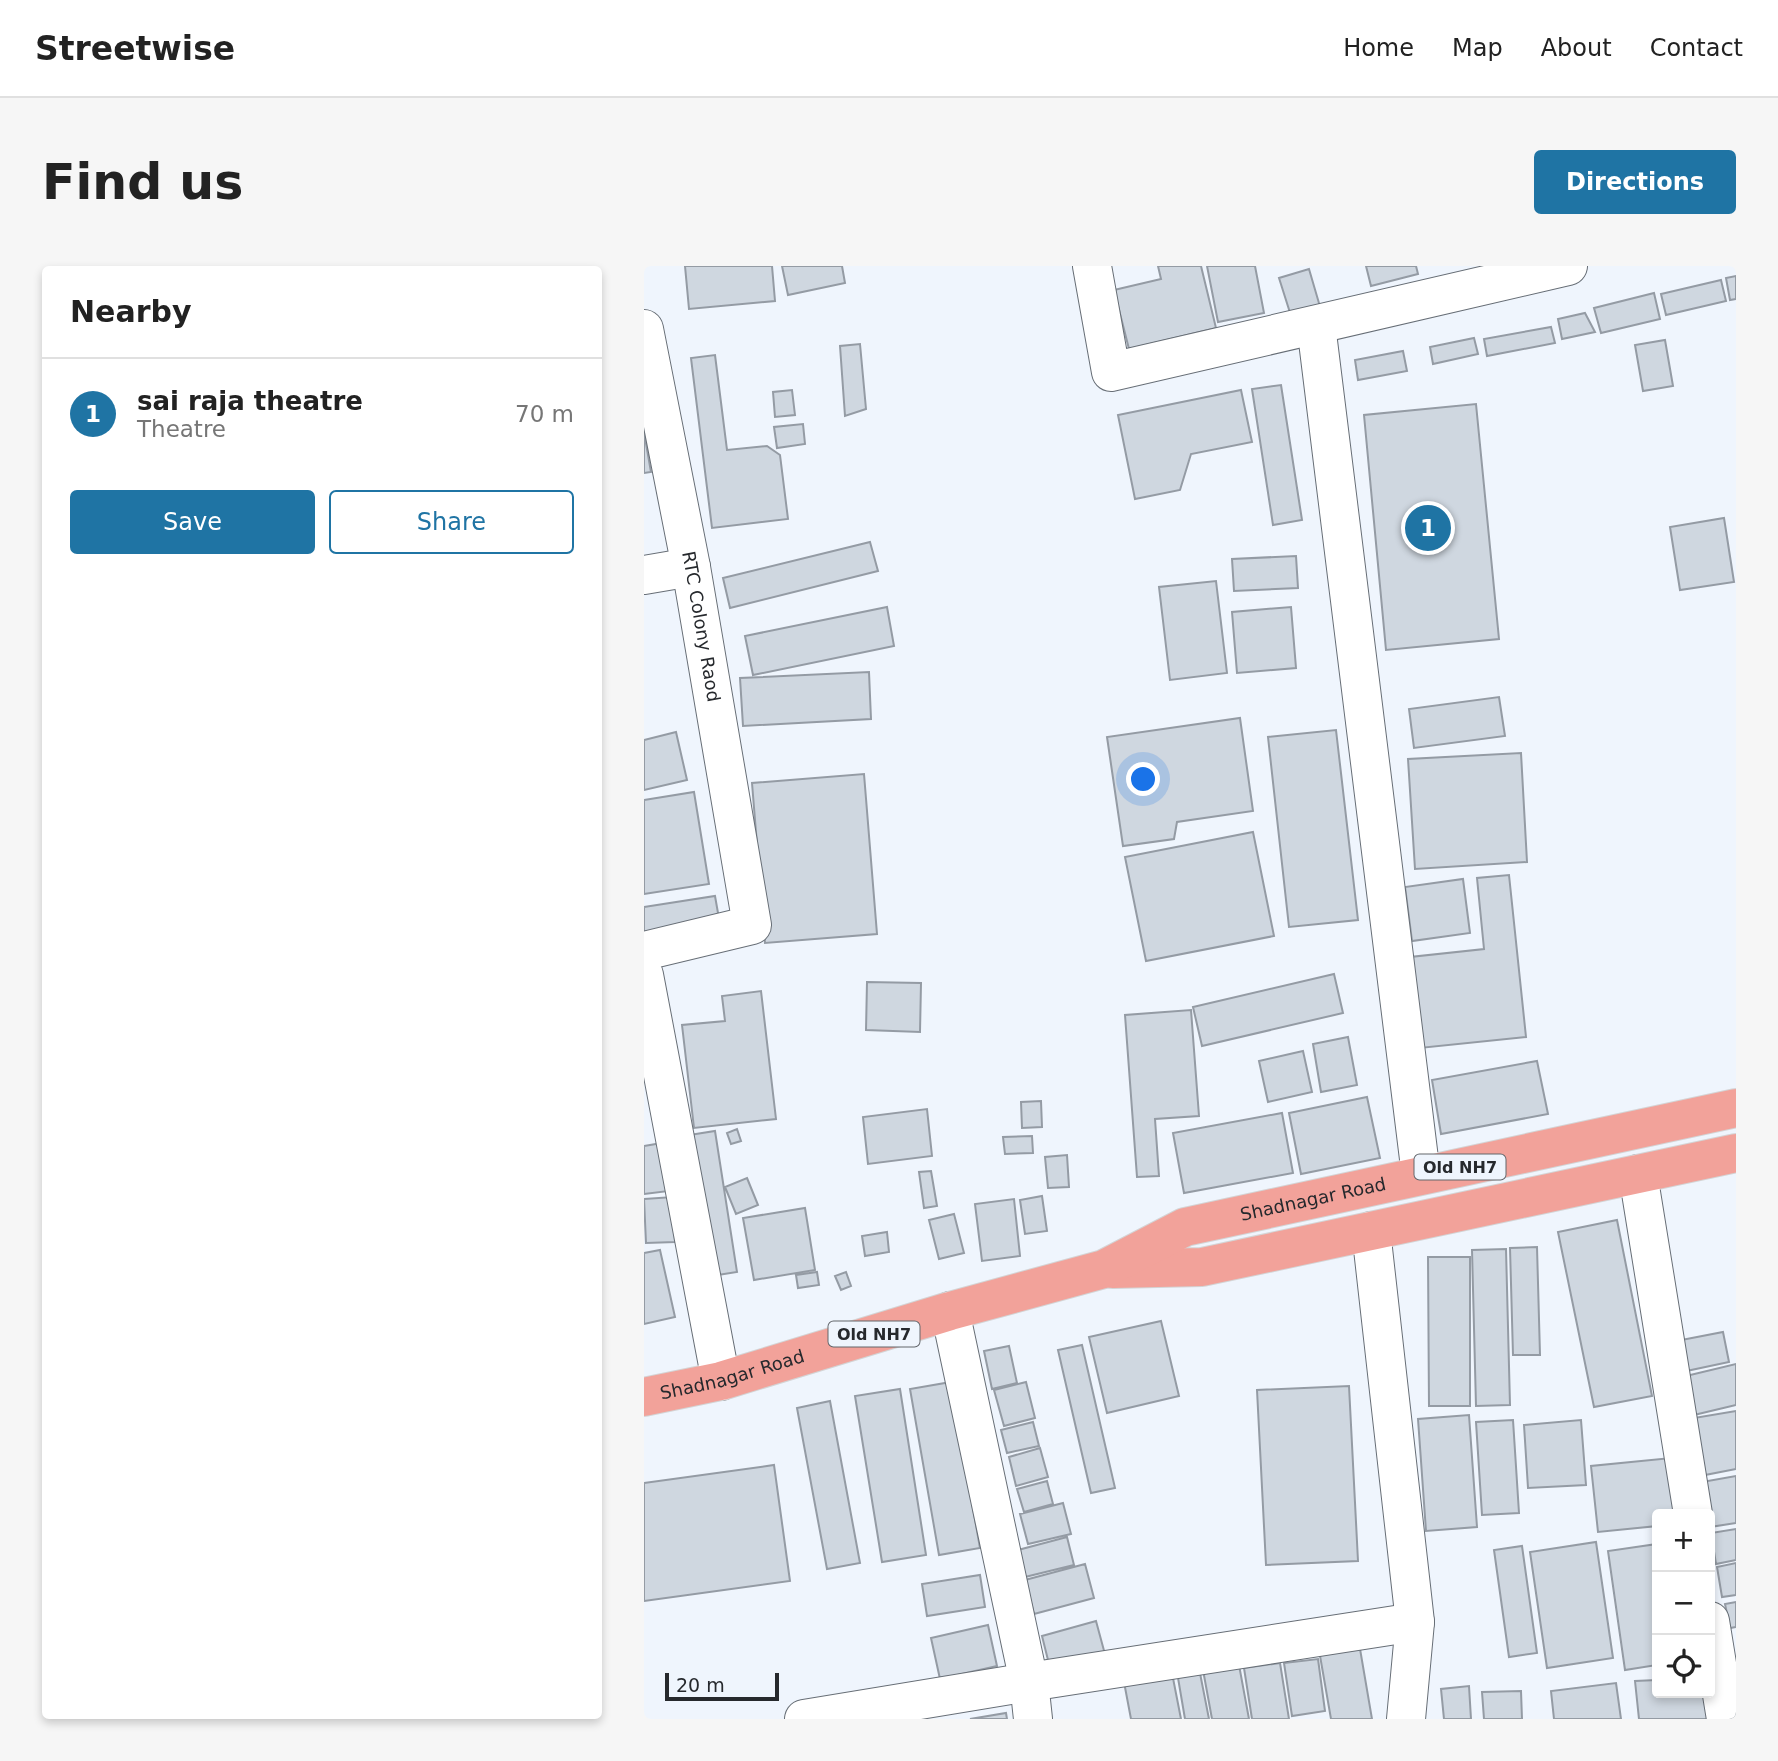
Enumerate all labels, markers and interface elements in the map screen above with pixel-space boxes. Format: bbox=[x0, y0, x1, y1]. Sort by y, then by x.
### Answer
text: Streetwise bbox=[35, 29, 235, 68]
text: Home bbox=[1343, 34, 1414, 62]
text: Map bbox=[1452, 34, 1503, 62]
text: About bbox=[1541, 34, 1612, 62]
text: Contact bbox=[1650, 34, 1743, 62]
button: Directions bbox=[1534, 150, 1736, 214]
text: Find us bbox=[42, 154, 243, 211]
text: Nearby bbox=[70, 294, 192, 329]
text: sai raja theatre bbox=[137, 386, 363, 416]
text: 1 bbox=[85, 401, 101, 427]
text: 70 m bbox=[515, 401, 574, 427]
text: Theatre bbox=[137, 416, 226, 442]
button: Save bbox=[70, 490, 315, 554]
button: Share bbox=[329, 490, 574, 554]
pin: 1 bbox=[1405, 502, 1451, 554]
street label: RTC Colony Raod bbox=[678, 549, 725, 703]
your location bbox=[1126, 762, 1160, 796]
road number: Old NH7 bbox=[1414, 1154, 1506, 1180]
street label: Shadnagar Road bbox=[1238, 1173, 1388, 1225]
road number: Old NH7 bbox=[828, 1322, 920, 1346]
street label: Shadnagar Road bbox=[658, 1345, 807, 1403]
map controls bbox=[1652, 1509, 1715, 1698]
button: + bbox=[1652, 1509, 1715, 1572]
button: − bbox=[1652, 1572, 1715, 1635]
button: locate bbox=[1652, 1635, 1715, 1698]
scale bar bbox=[665, 1670, 779, 1702]
text: 20 m bbox=[676, 1674, 725, 1696]

